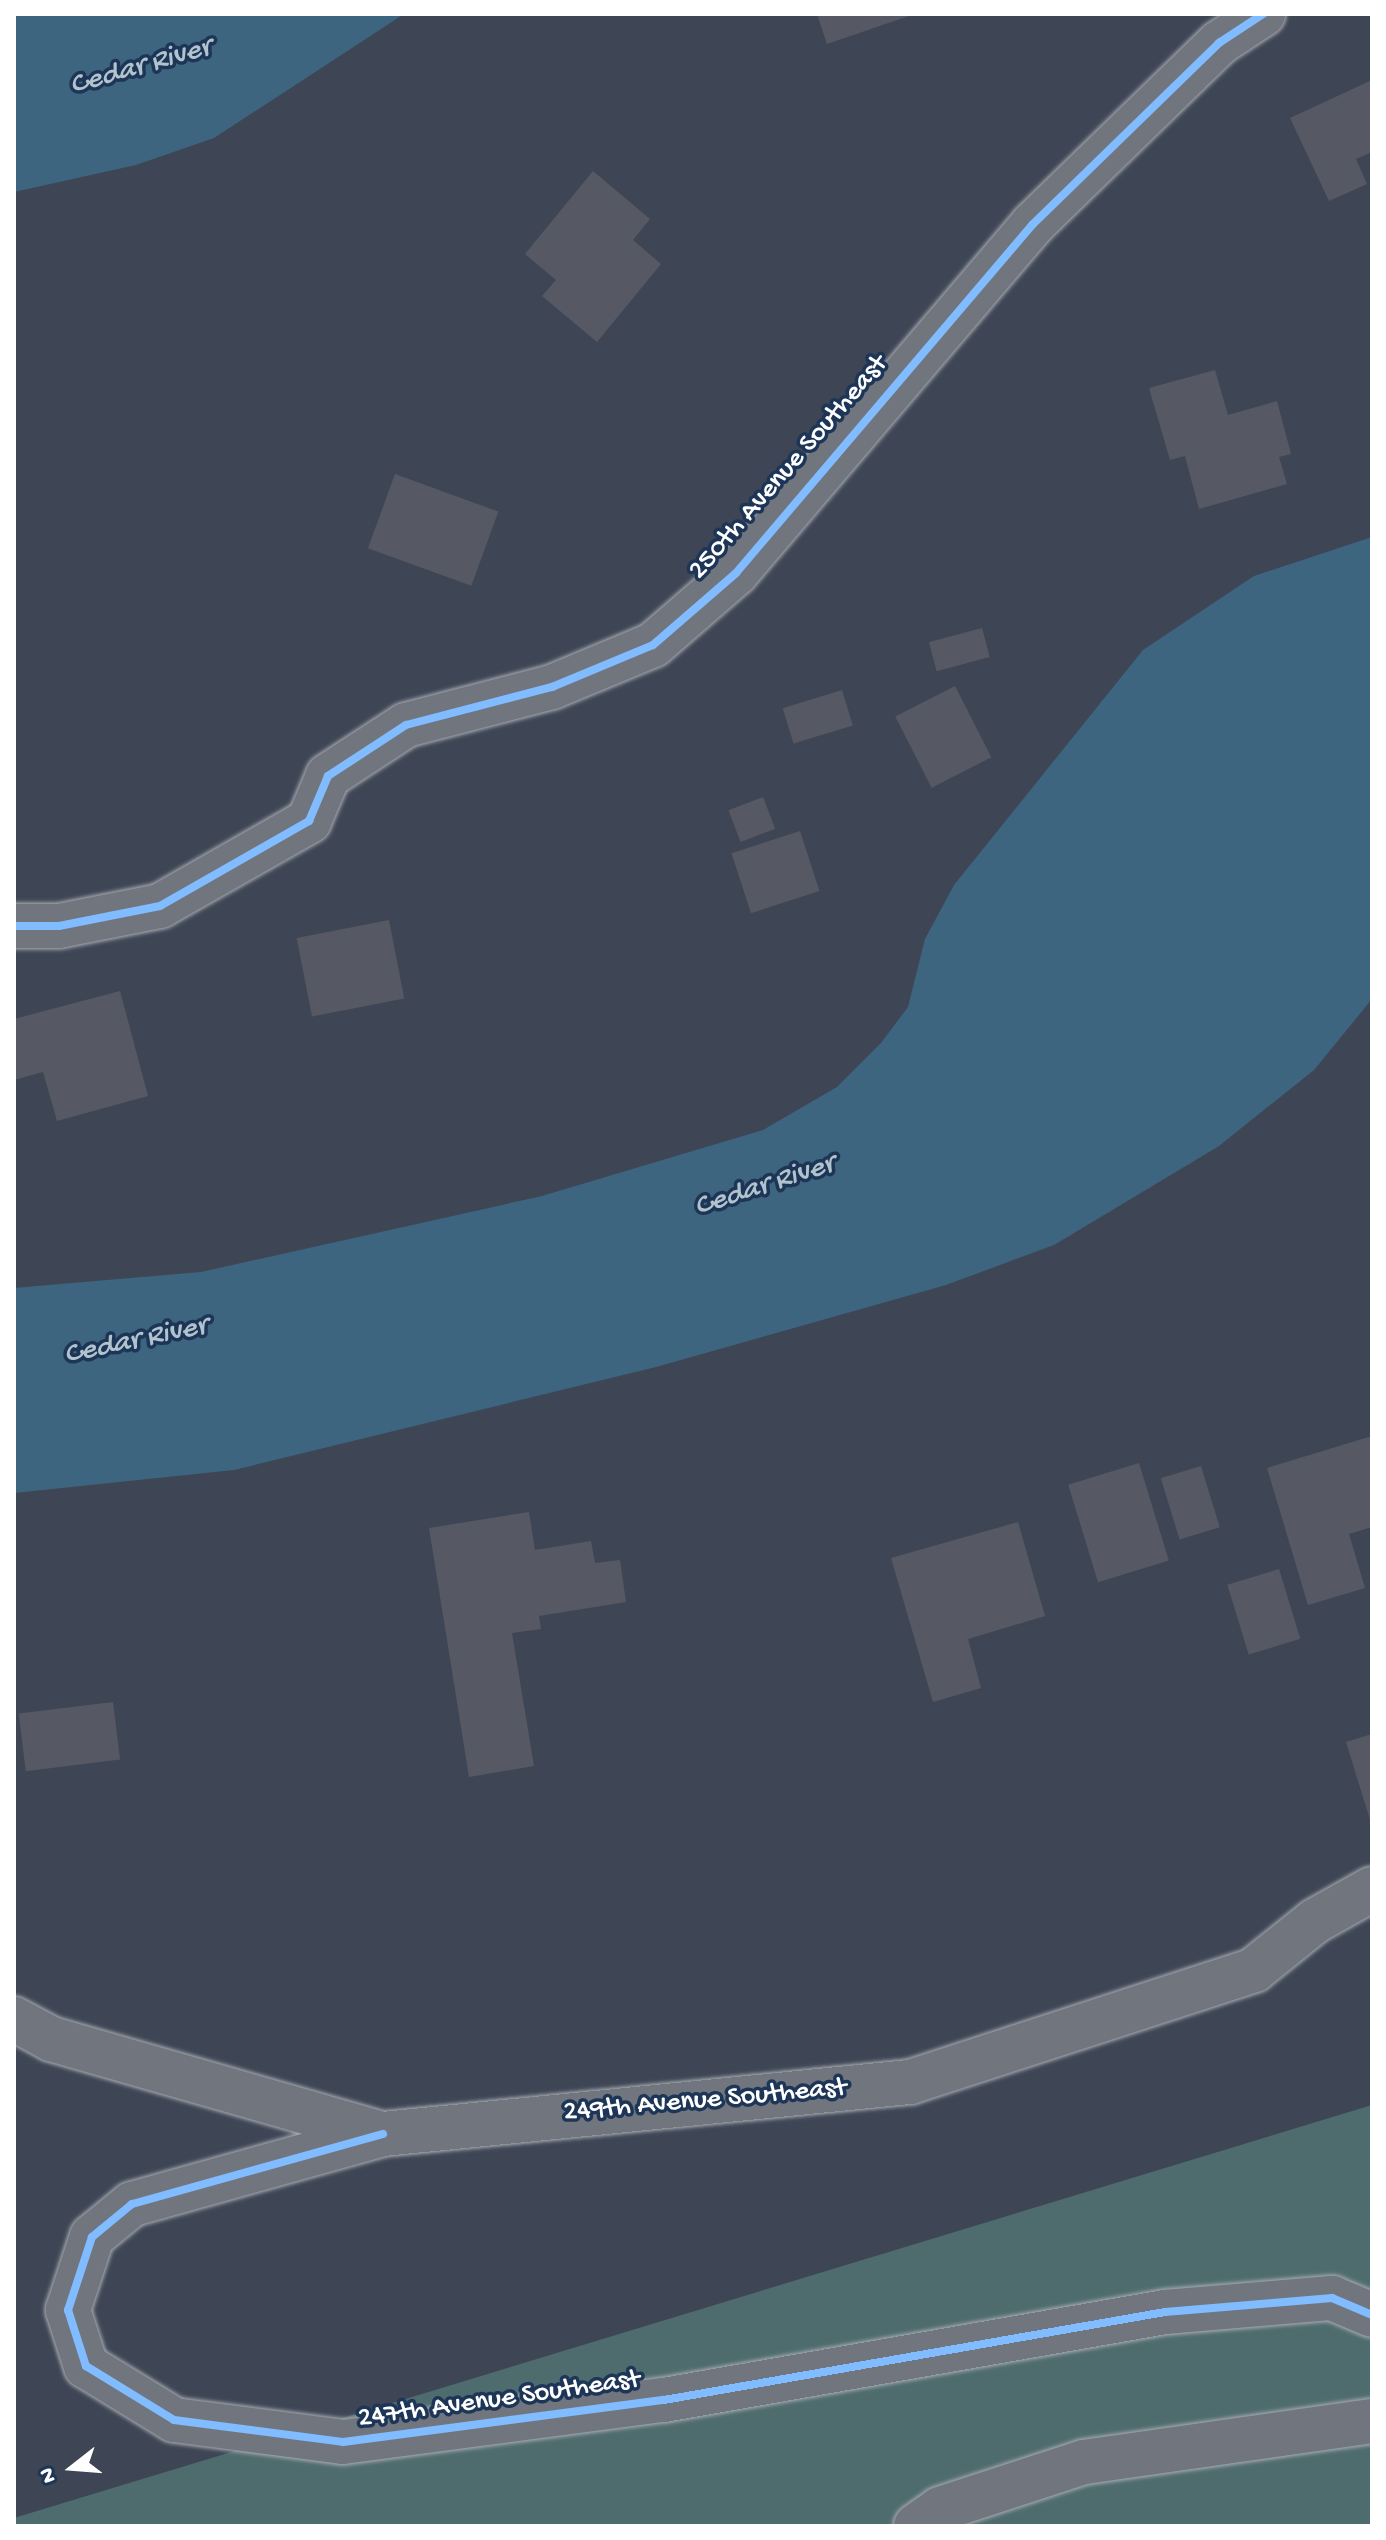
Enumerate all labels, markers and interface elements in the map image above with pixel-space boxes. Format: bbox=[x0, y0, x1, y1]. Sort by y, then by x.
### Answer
water label: Cedar River bbox=[66, 31, 216, 105]
street label: 250th Avenue Southeast bbox=[682, 349, 896, 587]
water label: Cedar River bbox=[690, 1147, 840, 1227]
water label: Cedar River bbox=[61, 1309, 211, 1375]
street label: 249th Avenue Southeast bbox=[562, 2072, 848, 2130]
street label: 247th Avenue Southeast bbox=[356, 2364, 642, 2436]
north arrow bbox=[32, 2428, 112, 2508]
text: N bbox=[35, 2464, 64, 2486]

